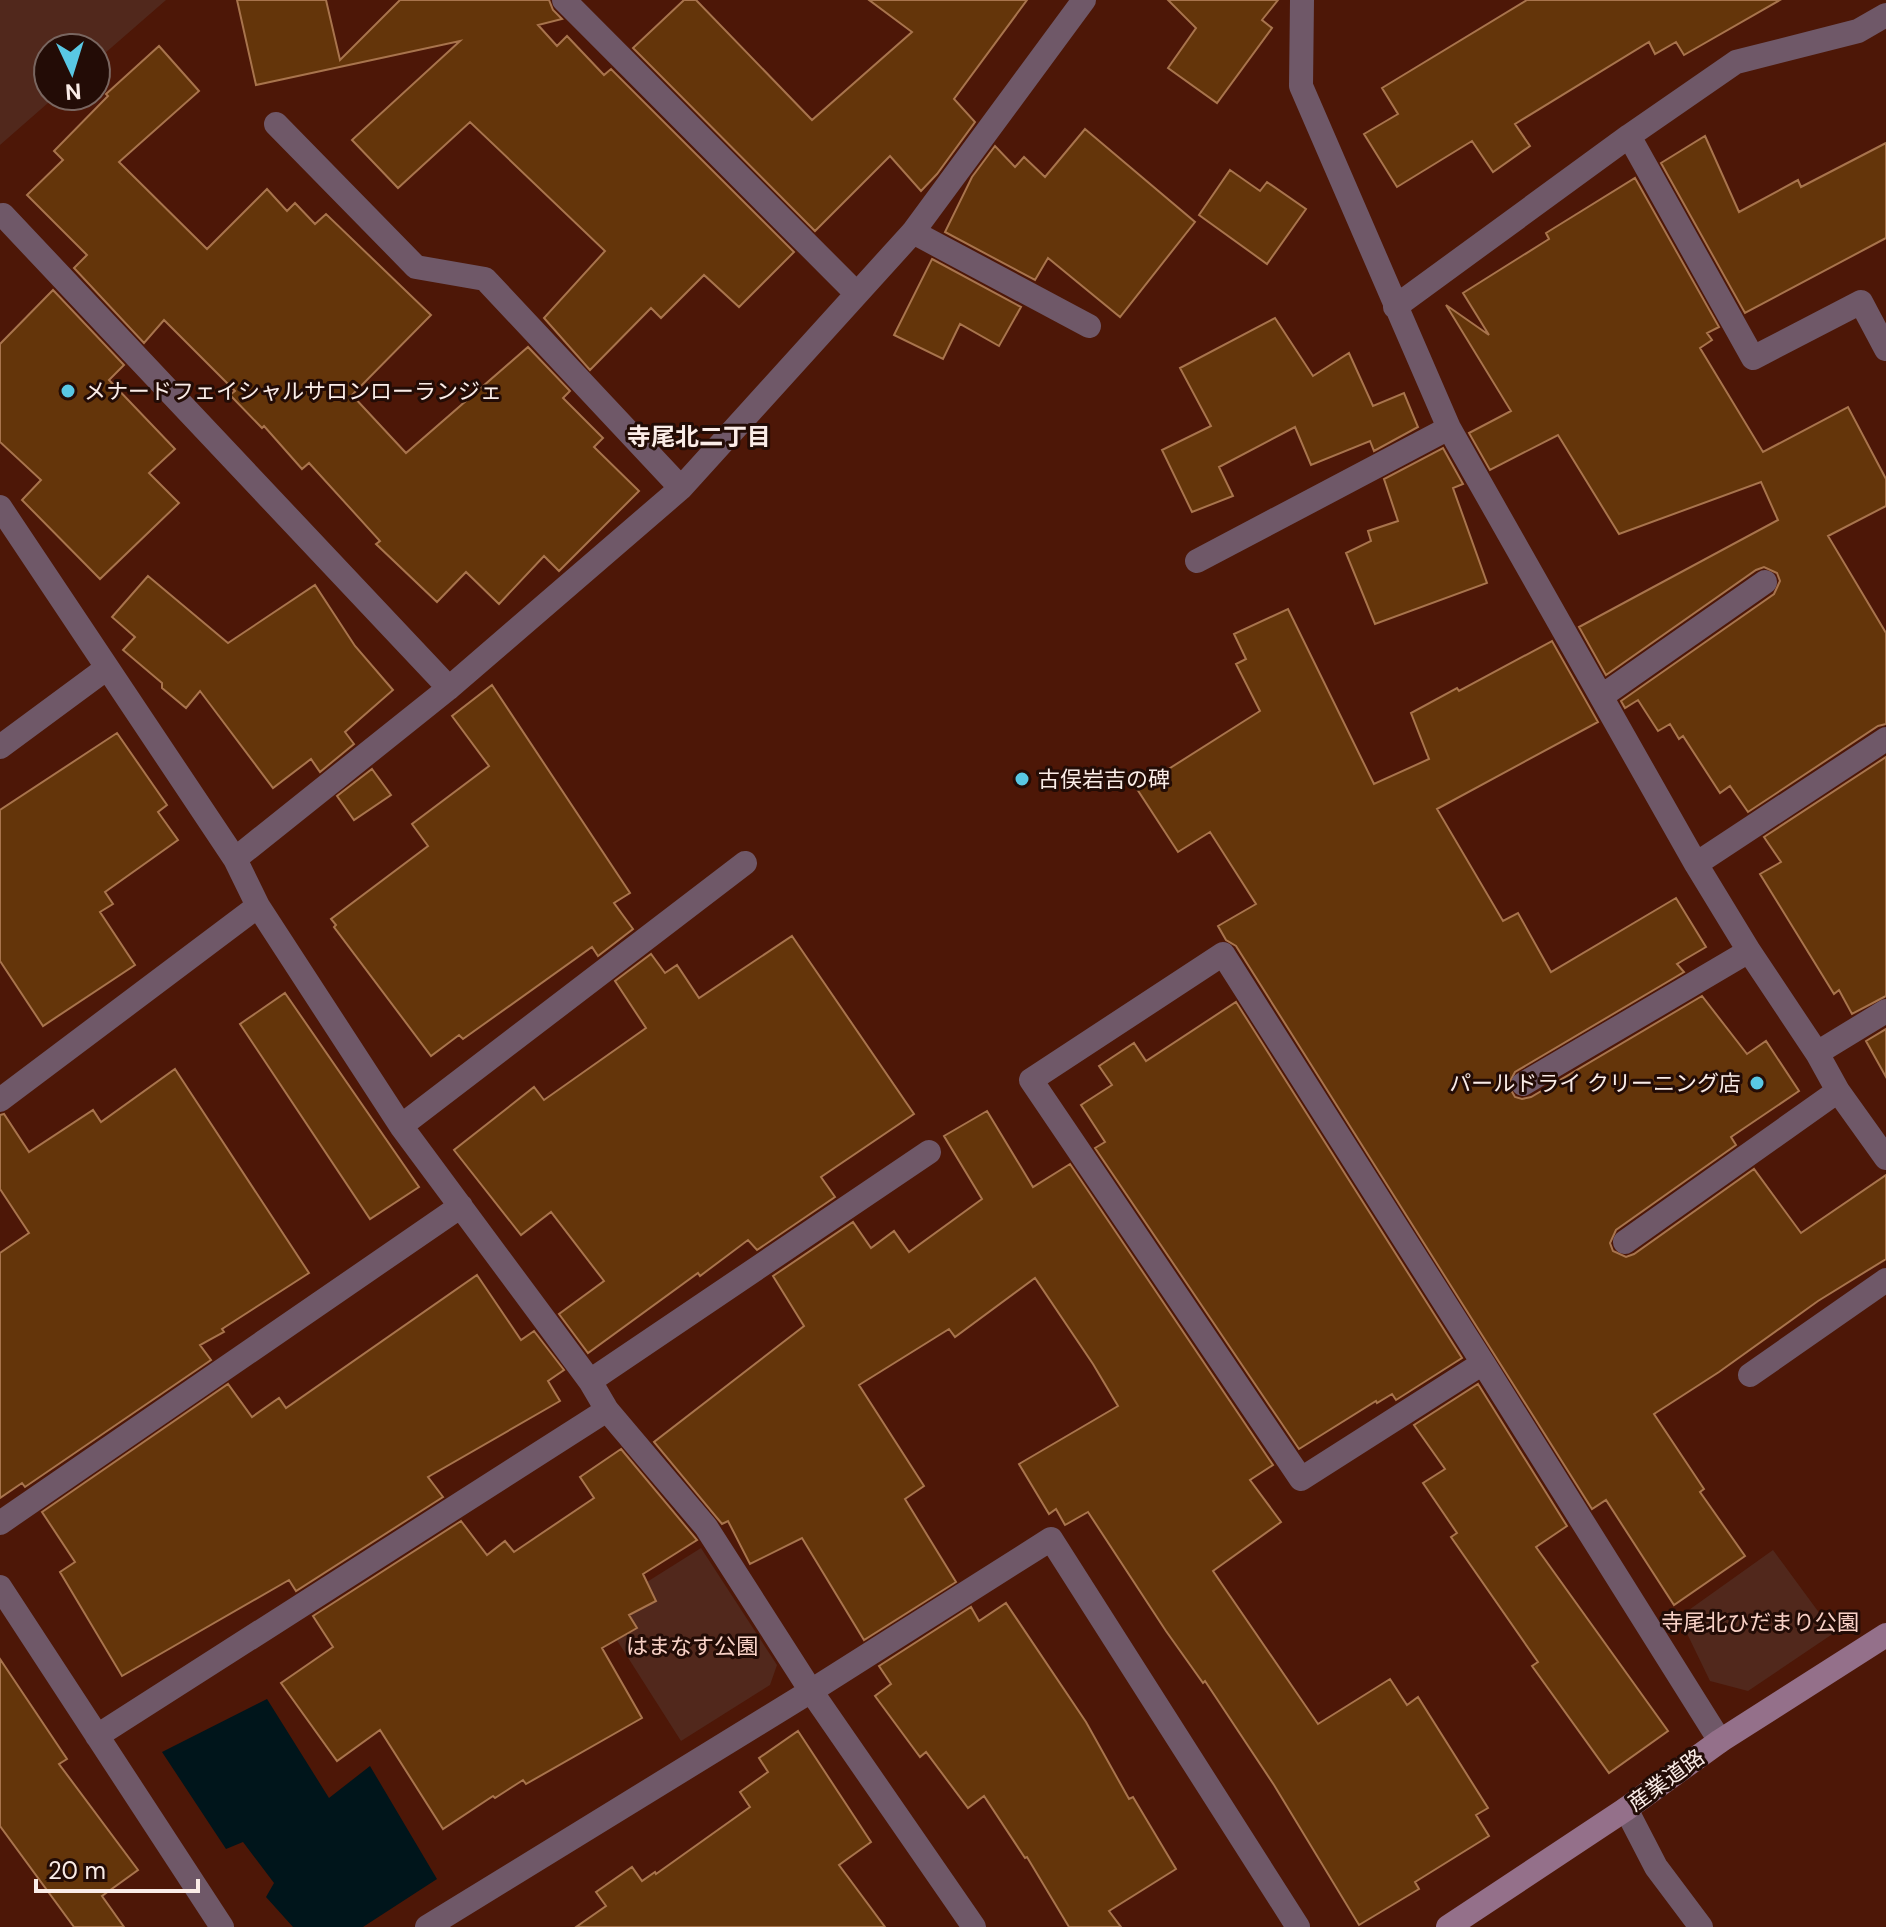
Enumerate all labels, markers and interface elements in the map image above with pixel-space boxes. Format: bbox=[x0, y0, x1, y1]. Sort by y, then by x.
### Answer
north arrow bbox=[32, 32, 112, 112]
text: N bbox=[64, 76, 82, 106]
place label: メナードフェイシャルサロンローランジェ bbox=[84, 377, 502, 406]
marker: メナードフェイシャルサロンローランジェ bbox=[59, 382, 77, 400]
district label: 寺尾北二丁目 bbox=[627, 421, 771, 452]
place label: 古俣岩吉の碑 bbox=[1038, 765, 1170, 794]
marker: 古俣岩吉の碑 bbox=[1013, 770, 1031, 788]
place label: パールドライ クリーニング店 bbox=[1449, 1069, 1741, 1098]
marker: パールドライ クリーニング店 bbox=[1748, 1074, 1766, 1092]
park label: 寺尾北ひだまり公園 bbox=[1661, 1608, 1859, 1637]
park label: はまなす公園 bbox=[626, 1632, 758, 1661]
street label: 産業道路 bbox=[1622, 1742, 1710, 1818]
scale bar bbox=[36, 1843, 198, 1893]
text: 20 m bbox=[48, 1855, 106, 1886]

